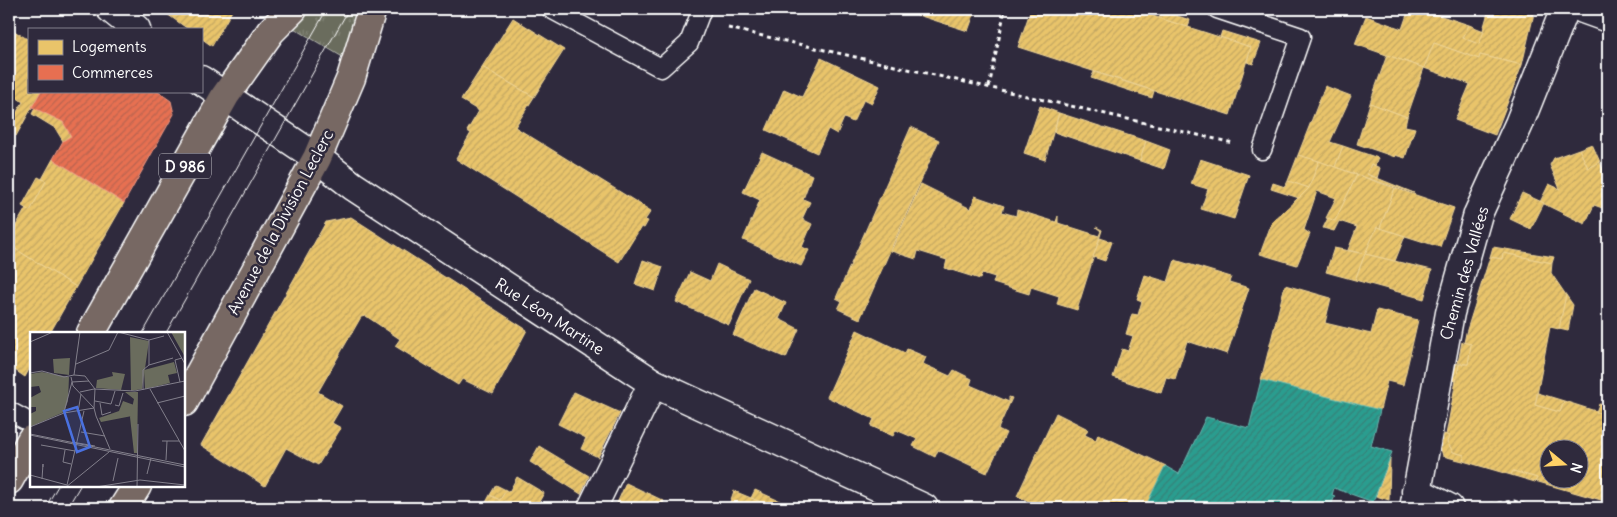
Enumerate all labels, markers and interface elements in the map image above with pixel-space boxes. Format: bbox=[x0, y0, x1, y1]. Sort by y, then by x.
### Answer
legend bbox=[28, 28, 202, 92]
text: Logements bbox=[72, 37, 147, 56]
text: Commerces bbox=[72, 63, 153, 82]
street label: Avenue de la Division Leclerc bbox=[223, 126, 337, 318]
road number: D 986 bbox=[159, 154, 211, 178]
street label: Chemin des Vallées bbox=[1435, 204, 1493, 342]
street label: Rue Léon Martine bbox=[492, 273, 608, 359]
inset map bbox=[30, 332, 185, 487]
north arrow bbox=[1540, 440, 1590, 490]
text: N bbox=[1566, 461, 1586, 475]

